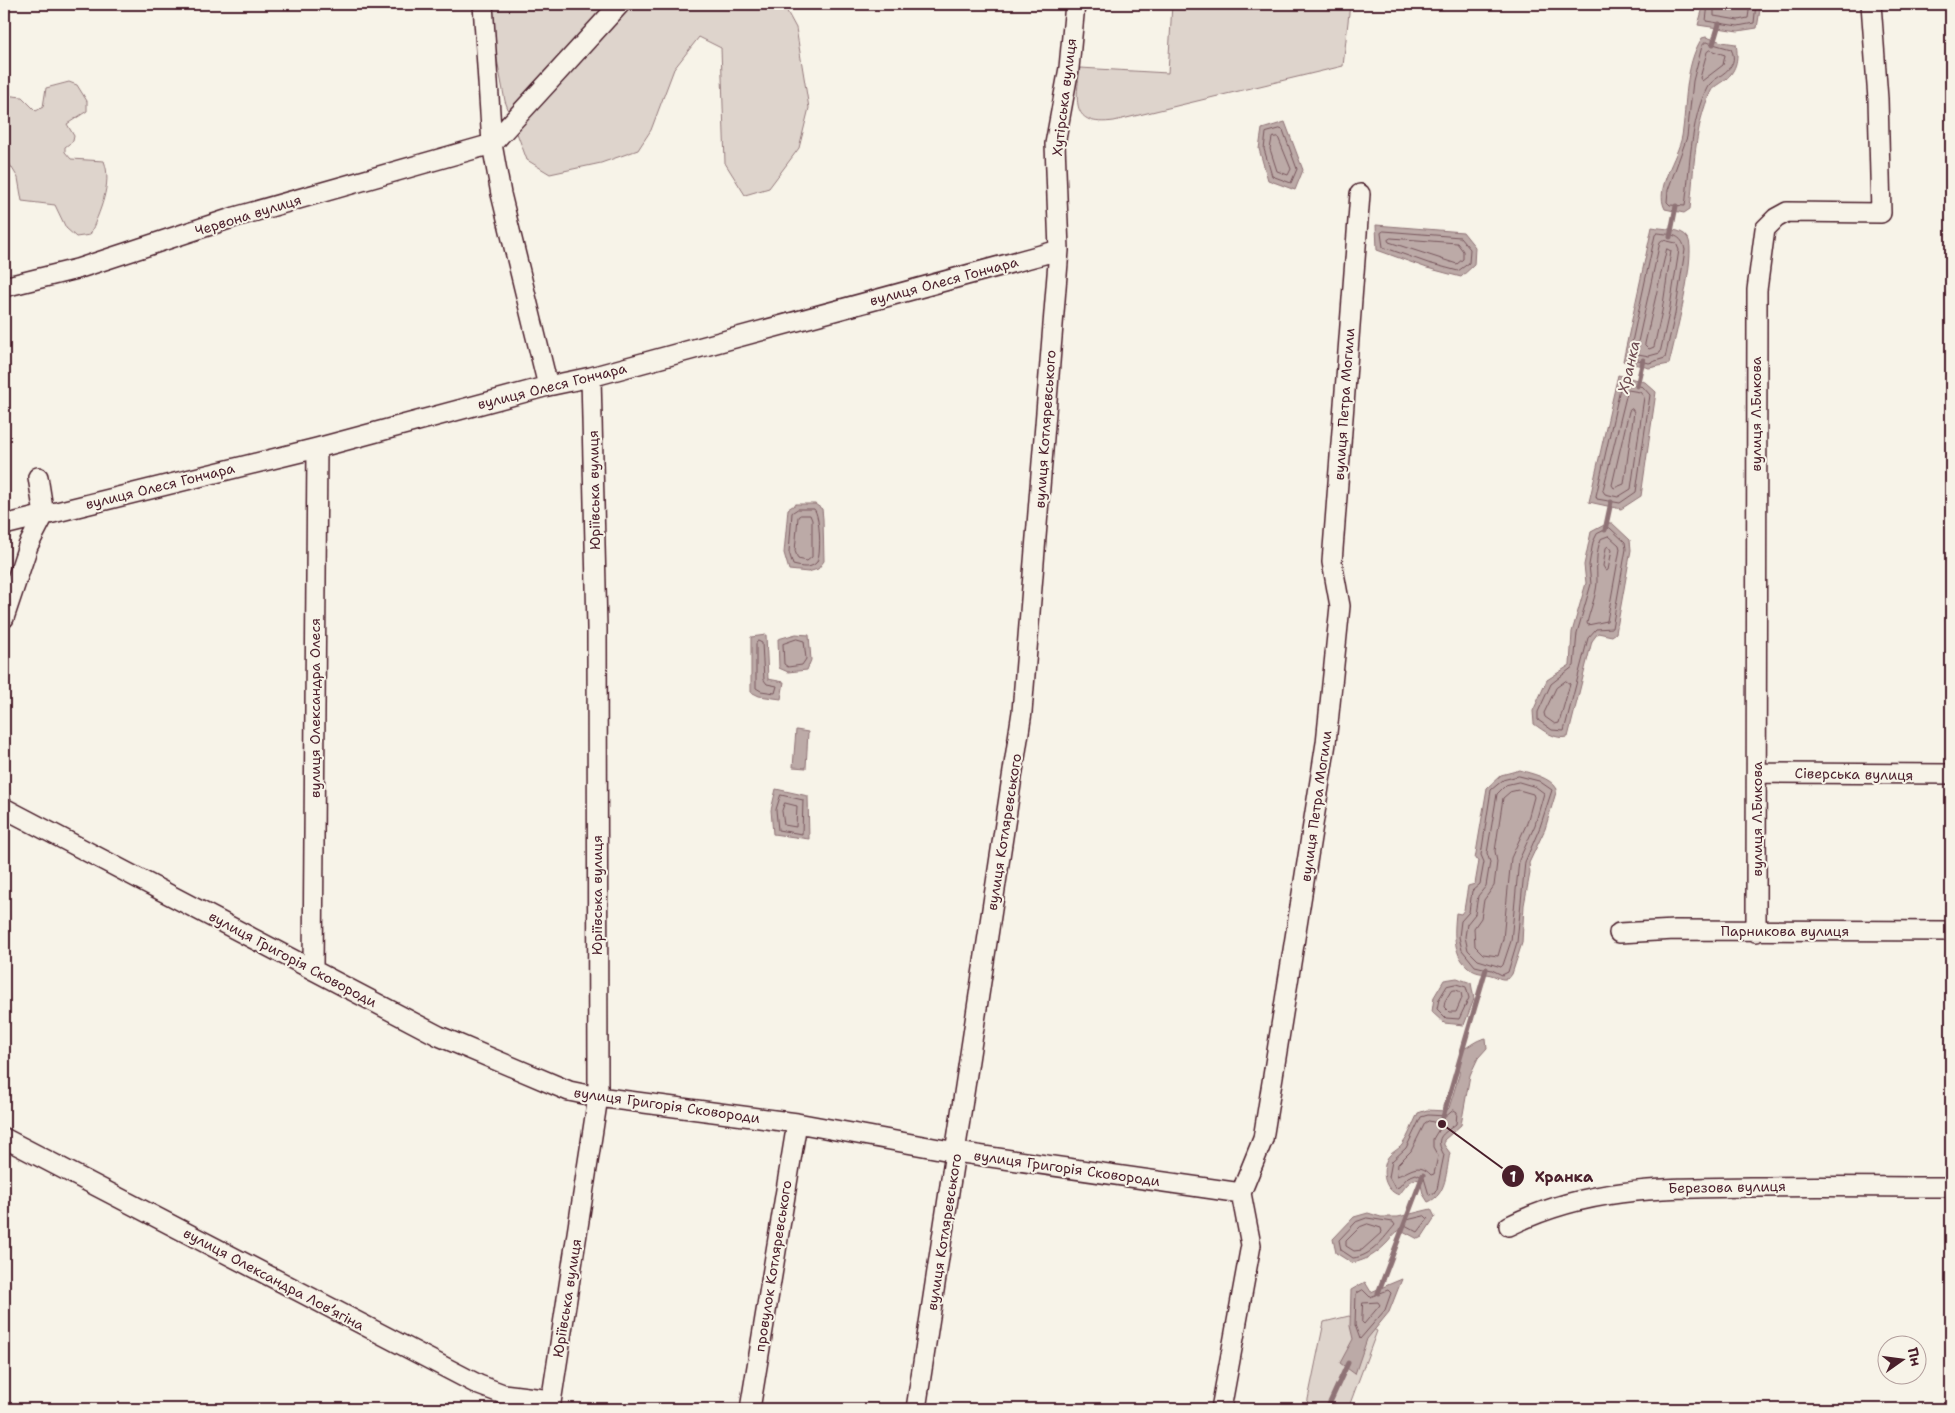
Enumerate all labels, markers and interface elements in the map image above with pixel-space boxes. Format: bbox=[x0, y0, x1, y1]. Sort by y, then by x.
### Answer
street label: Хутірська вулиця bbox=[1048, 37, 1080, 157]
street label: Червона вулиця bbox=[193, 190, 303, 240]
street label: вулиця Олеся Гончара bbox=[868, 252, 1021, 310]
street label: вулиця Петра Могили bbox=[1330, 327, 1358, 481]
water label: Хранка bbox=[1613, 339, 1645, 396]
street label: вулиця Котляревського bbox=[1030, 349, 1060, 509]
street label: вулиця Л.Бикова bbox=[1747, 356, 1765, 472]
street label: вулиця Олеся Гончара bbox=[476, 359, 629, 413]
street label: Юріївська вулиця bbox=[584, 430, 604, 550]
street label: вулиця Олеся Гончара bbox=[84, 459, 237, 513]
street label: вулиця Олександра Олеся bbox=[306, 618, 324, 798]
street label: вулиця Петра Могили bbox=[1296, 729, 1336, 883]
street label: вулиця Котляревського bbox=[983, 752, 1025, 912]
street label: вулиця Л.Бикова bbox=[1748, 761, 1766, 877]
street label: Сіверська вулиця bbox=[1794, 764, 1914, 784]
street label: Юріївська вулиця bbox=[588, 835, 606, 955]
street label: вулиця Григорія Сковороди bbox=[206, 907, 380, 1011]
street label: Парникова вулиця bbox=[1721, 922, 1849, 940]
street label: вулиця Григорія Сковороди bbox=[573, 1083, 761, 1127]
street label: вулиця Григорія Сковороди bbox=[973, 1146, 1161, 1190]
street label: вулиця Котляревського bbox=[923, 1152, 965, 1312]
callout: Хранка bbox=[1500, 1161, 1604, 1191]
text: 1 bbox=[1510, 1167, 1517, 1187]
text: Хранка bbox=[1535, 1167, 1594, 1187]
street label: Березова вулиця bbox=[1668, 1177, 1786, 1197]
street label: провулок Котляревського bbox=[751, 1179, 795, 1353]
street label: вулиця Олександра Ловʼягіна bbox=[180, 1224, 368, 1335]
street label: Юріївська вулиця bbox=[549, 1237, 585, 1359]
north arrow bbox=[1878, 1336, 1928, 1386]
text: Пн bbox=[1904, 1346, 1926, 1368]

